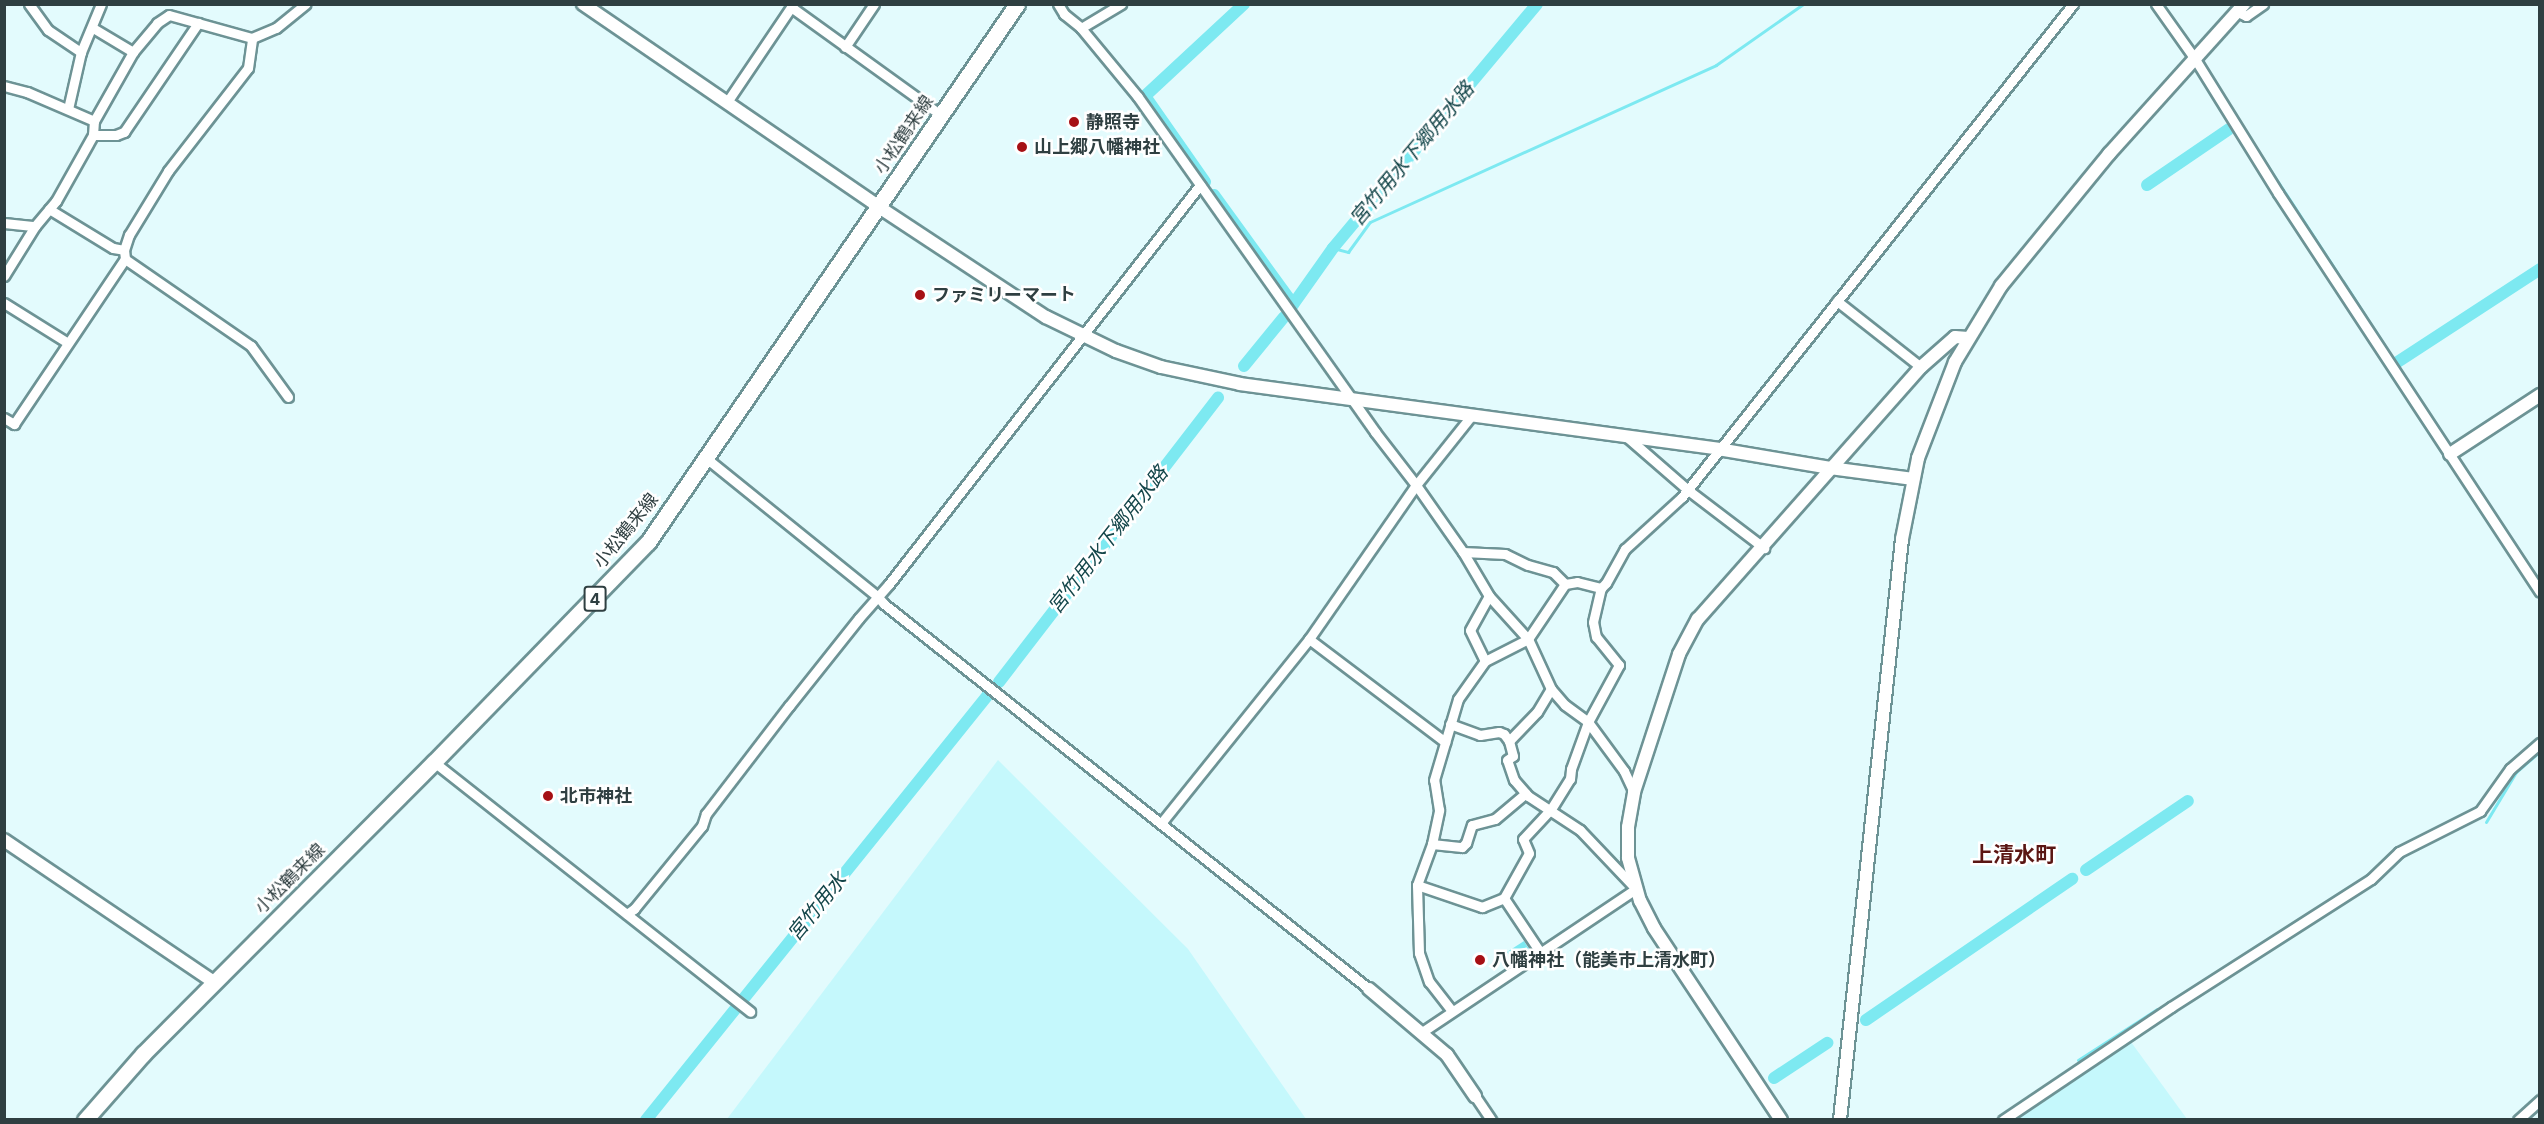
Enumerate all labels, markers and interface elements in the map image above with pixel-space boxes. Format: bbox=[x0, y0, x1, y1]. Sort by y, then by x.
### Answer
water label: 宮竹用水下郷用水路 bbox=[1345, 77, 1479, 231]
street label: 小松鶴来線 bbox=[870, 92, 938, 178]
place label: 静照寺 bbox=[1086, 111, 1140, 133]
marker: 静照寺 bbox=[1067, 115, 1081, 129]
place label: 山上郷八幡神社 bbox=[1034, 136, 1160, 158]
marker: 山上郷八幡神社 bbox=[1015, 140, 1029, 154]
place label: ファミリーマート bbox=[932, 284, 1076, 306]
marker: ファミリーマート bbox=[913, 288, 927, 302]
water label: 宮竹用水下郷用水路 bbox=[1043, 462, 1173, 618]
street label: 小松鶴来線 bbox=[589, 489, 663, 573]
road number: 4 bbox=[583, 586, 607, 612]
place label: 北市神社 bbox=[560, 785, 632, 807]
marker: 北市神社 bbox=[541, 789, 555, 803]
street label: 小松鶴来線 bbox=[251, 840, 329, 918]
district label: 上清水町 bbox=[1972, 842, 2056, 868]
water label: 宮竹用水 bbox=[783, 868, 851, 946]
place label: 八幡神社（能美市上清水町） bbox=[1492, 949, 1726, 971]
marker: 八幡神社（能美市上清水町） bbox=[1473, 953, 1487, 967]

